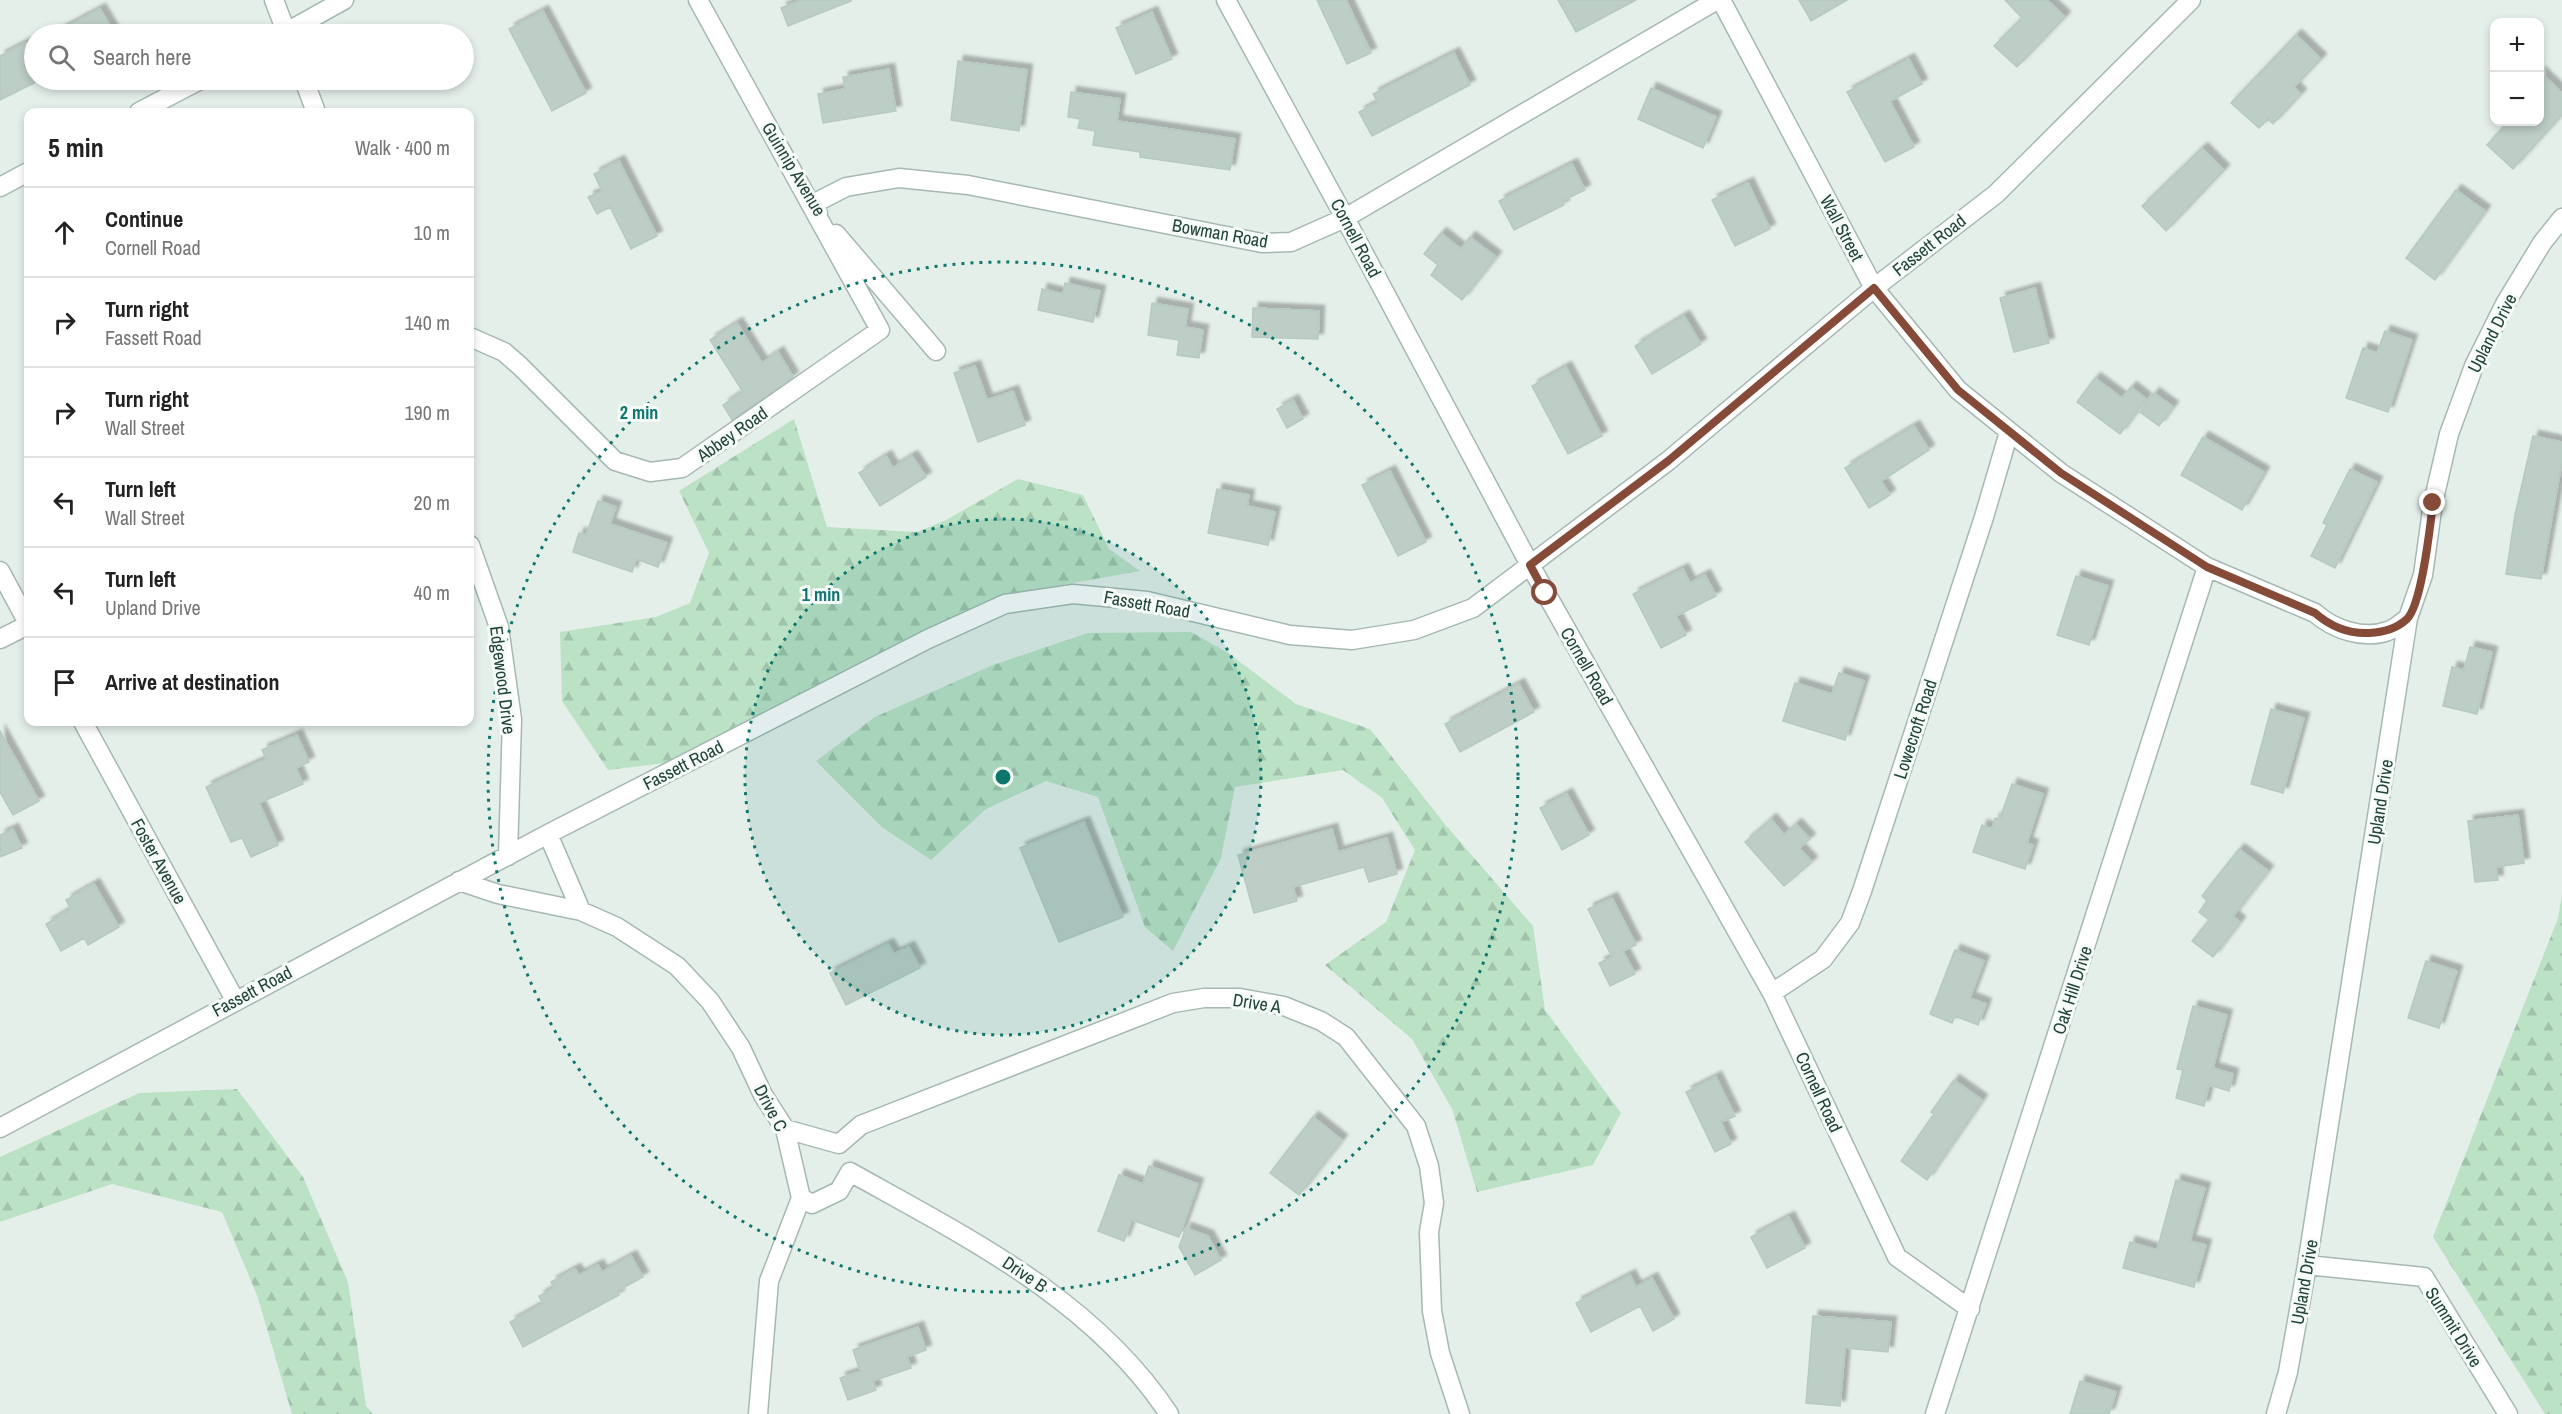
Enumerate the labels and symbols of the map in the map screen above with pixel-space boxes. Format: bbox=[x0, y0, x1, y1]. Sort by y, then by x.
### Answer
street label: Guinnip Avenue bbox=[756, 117, 832, 221]
street label: Wall Street bbox=[1814, 191, 1870, 265]
street label: Cornell Road bbox=[1325, 194, 1387, 282]
street label: Fassett Road bbox=[1887, 208, 1971, 282]
street label: Bowman Road bbox=[1170, 212, 1270, 254]
street label: Upland Drive bbox=[2461, 289, 2523, 377]
text: 2 min bbox=[620, 400, 658, 425]
street label: Abbey Road bbox=[691, 400, 772, 468]
route end bbox=[2419, 489, 2445, 515]
route start bbox=[1531, 579, 1557, 605]
text: 1 min bbox=[802, 582, 840, 607]
street label: Fassett Road bbox=[1102, 584, 1192, 624]
street label: Cornell Road bbox=[1555, 622, 1619, 710]
street label: Edgewood Drive bbox=[484, 624, 522, 736]
street label: Lowecroft Road bbox=[1887, 676, 1943, 782]
street label: Fassett Road bbox=[639, 734, 727, 796]
street label: Upland Drive bbox=[2361, 758, 2399, 846]
centre of rings bbox=[993, 767, 1013, 787]
street label: Foster Avenue bbox=[125, 814, 193, 908]
street label: Oak Hill Drive bbox=[2046, 942, 2098, 1038]
street label: Fassett Road bbox=[208, 960, 296, 1022]
street label: Drive A bbox=[1231, 987, 1283, 1019]
street label: Cornell Road bbox=[1789, 1048, 1849, 1136]
street label: Drive C bbox=[748, 1080, 794, 1136]
street label: Upland Drive bbox=[2284, 1237, 2324, 1327]
street label: Drive B bbox=[998, 1250, 1053, 1298]
street label: Summit Drive bbox=[2419, 1282, 2489, 1372]

